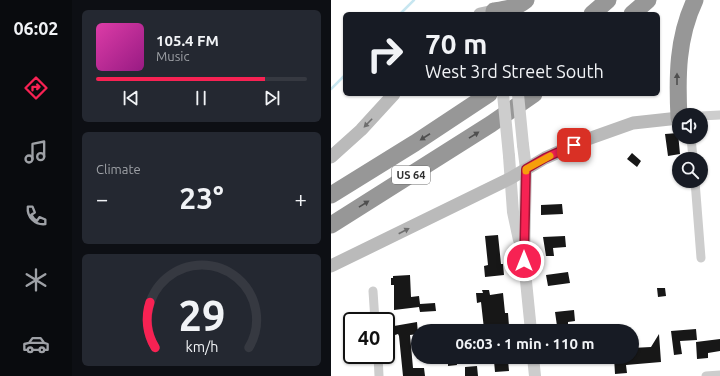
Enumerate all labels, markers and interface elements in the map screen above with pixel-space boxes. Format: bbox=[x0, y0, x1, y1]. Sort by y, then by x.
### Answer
text: 06:02 bbox=[13, 18, 59, 38]
icon: right bbox=[359, 28, 411, 80]
text: 70 m bbox=[425, 28, 487, 59]
text: 105.4 FM bbox=[156, 32, 219, 49]
text: Music bbox=[156, 49, 190, 63]
text: West 3rd Street South bbox=[425, 61, 604, 81]
one-way arrow bbox=[674, 72, 680, 85]
icon: directions bbox=[22, 74, 50, 102]
icon: previous bbox=[120, 87, 142, 109]
icon: pause bbox=[190, 87, 212, 109]
icon: next bbox=[261, 87, 283, 109]
map controls bbox=[672, 108, 708, 188]
button: sound bbox=[672, 108, 708, 144]
one-way arrow bbox=[363, 118, 373, 128]
pin bbox=[557, 128, 591, 162]
one-way arrow bbox=[468, 131, 480, 138]
one-way arrow bbox=[420, 133, 430, 141]
icon: arrive bbox=[563, 134, 585, 156]
icon: music bbox=[22, 138, 50, 166]
button: search bbox=[672, 152, 708, 188]
text: Climate bbox=[96, 162, 141, 176]
road number: US 64 bbox=[392, 166, 430, 184]
text: 23° bbox=[179, 181, 224, 215]
text: − bbox=[96, 186, 108, 211]
text: + bbox=[295, 186, 307, 211]
one-way arrow bbox=[358, 201, 370, 208]
icon: phone bbox=[22, 202, 50, 230]
one-way arrow bbox=[398, 227, 410, 234]
position arrow bbox=[503, 240, 545, 282]
icon: climate bbox=[22, 266, 50, 294]
text: 29 bbox=[178, 292, 225, 339]
speed limit sign: 40 bbox=[343, 312, 395, 364]
icon: car bbox=[22, 330, 50, 358]
text: 06:03 · 1 min · 110 m bbox=[456, 335, 594, 352]
text: km/h bbox=[185, 339, 218, 355]

